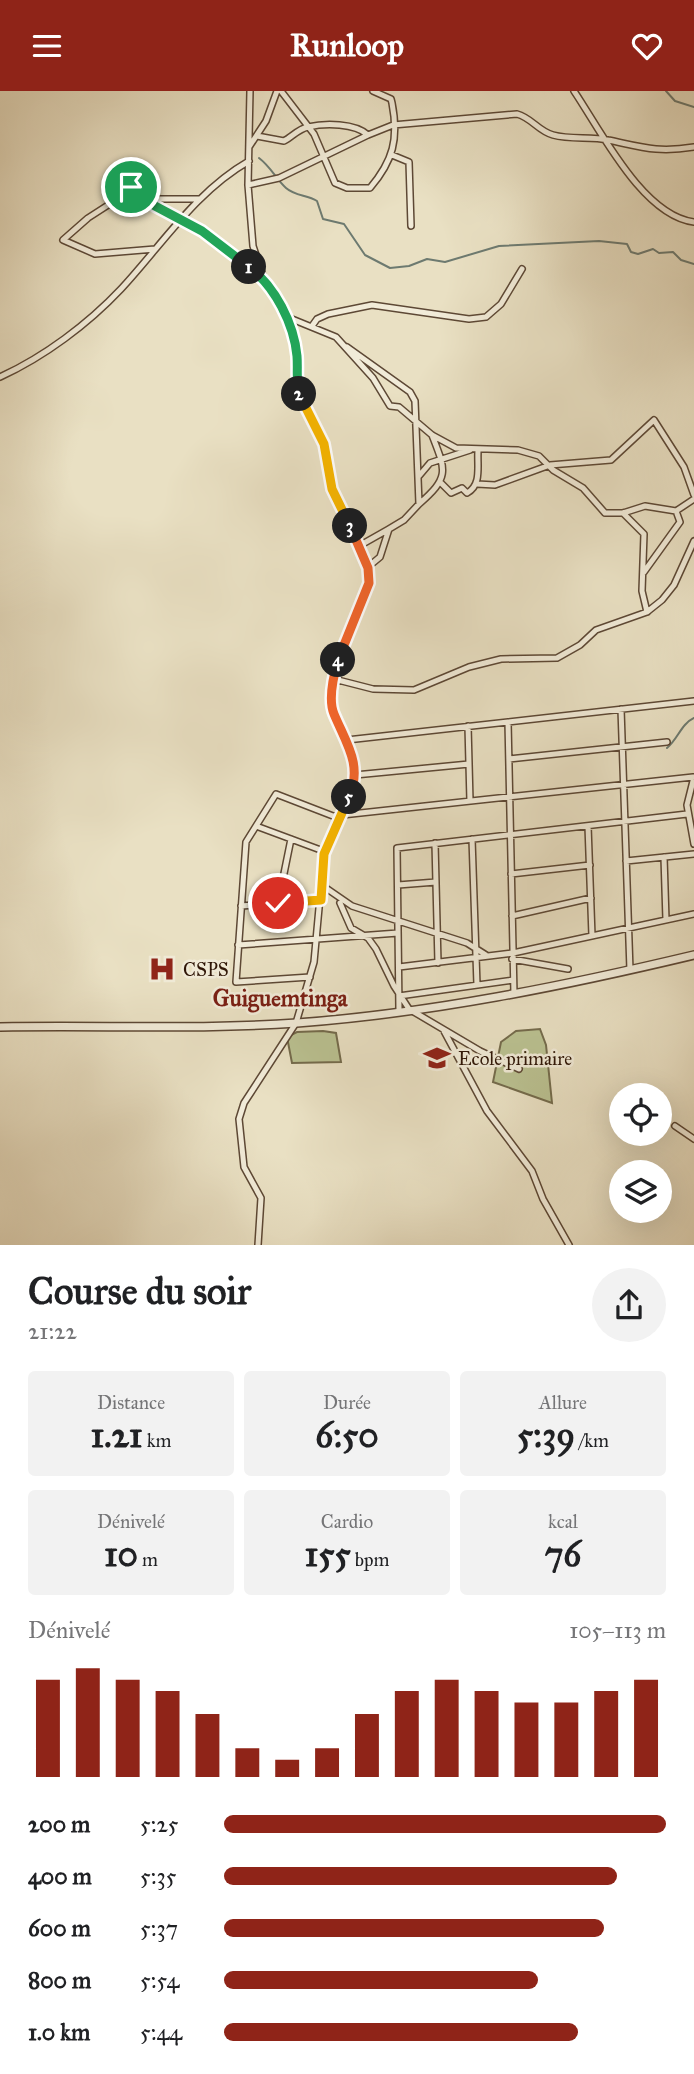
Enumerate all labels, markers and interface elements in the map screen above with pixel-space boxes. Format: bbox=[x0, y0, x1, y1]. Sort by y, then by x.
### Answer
text: Runloop bbox=[290, 26, 404, 65]
icon: menu bbox=[28, 27, 66, 65]
icon: heart bbox=[628, 27, 666, 65]
pin bbox=[101, 157, 161, 217]
icon: arrive bbox=[112, 168, 150, 206]
pin: 1 bbox=[232, 249, 266, 285]
text: 1 bbox=[245, 255, 252, 278]
pin: 2 bbox=[282, 377, 316, 411]
text: 2 bbox=[294, 382, 303, 405]
pin: 3 bbox=[332, 509, 368, 543]
text: 3 bbox=[346, 514, 353, 537]
pin: 4 bbox=[320, 643, 356, 677]
text: 4 bbox=[332, 648, 343, 671]
pin: 5 bbox=[332, 779, 366, 815]
text: 5 bbox=[344, 785, 353, 808]
pin bbox=[248, 873, 308, 933]
icon: check bbox=[259, 884, 297, 922]
hospital icon: CSPS bbox=[147, 954, 177, 984]
place label: CSPS bbox=[183, 958, 229, 981]
district label: Guiguemtinga bbox=[213, 984, 349, 1013]
school or university icon: Ecole primaire bbox=[422, 1043, 452, 1073]
place label: Ecole primaire bbox=[458, 1047, 572, 1070]
map controls bbox=[609, 1083, 672, 1223]
button: locate bbox=[609, 1083, 672, 1146]
button: layers bbox=[609, 1160, 672, 1223]
text: Course du soir bbox=[28, 1268, 251, 1314]
button: share bbox=[592, 1268, 666, 1342]
text: 21:22 bbox=[28, 1317, 77, 1345]
text: Distance bbox=[97, 1391, 165, 1414]
text: Durée bbox=[323, 1391, 371, 1414]
text: Allure bbox=[539, 1391, 587, 1414]
text: 1.21 bbox=[90, 1414, 143, 1457]
text: 6:50 bbox=[315, 1414, 379, 1457]
text: 5:39 bbox=[517, 1414, 575, 1457]
text: km bbox=[143, 1429, 172, 1452]
text: /km bbox=[575, 1429, 609, 1452]
text: Dénivelé bbox=[97, 1510, 165, 1533]
text: Cardio bbox=[321, 1510, 373, 1533]
text: kcal bbox=[548, 1510, 578, 1533]
text: 10 bbox=[104, 1533, 138, 1576]
text: 155 bbox=[305, 1533, 351, 1576]
text: 76 bbox=[545, 1533, 581, 1576]
text: m bbox=[138, 1548, 158, 1571]
text: bpm bbox=[351, 1548, 389, 1571]
text: Dénivelé bbox=[28, 1616, 110, 1644]
text: 105–113 m bbox=[569, 1616, 666, 1644]
text: 200 m bbox=[28, 1810, 90, 1838]
text: 5:25 bbox=[140, 1810, 178, 1838]
text: 400 m bbox=[28, 1862, 92, 1890]
text: 5:35 bbox=[140, 1862, 176, 1890]
text: 600 m bbox=[28, 1914, 91, 1942]
text: 5:37 bbox=[140, 1914, 178, 1942]
text: 800 m bbox=[28, 1966, 91, 1994]
text: 5:54 bbox=[140, 1966, 179, 1994]
text: 1.0 km bbox=[28, 2018, 90, 2046]
text: 5:44 bbox=[140, 2018, 182, 2046]

